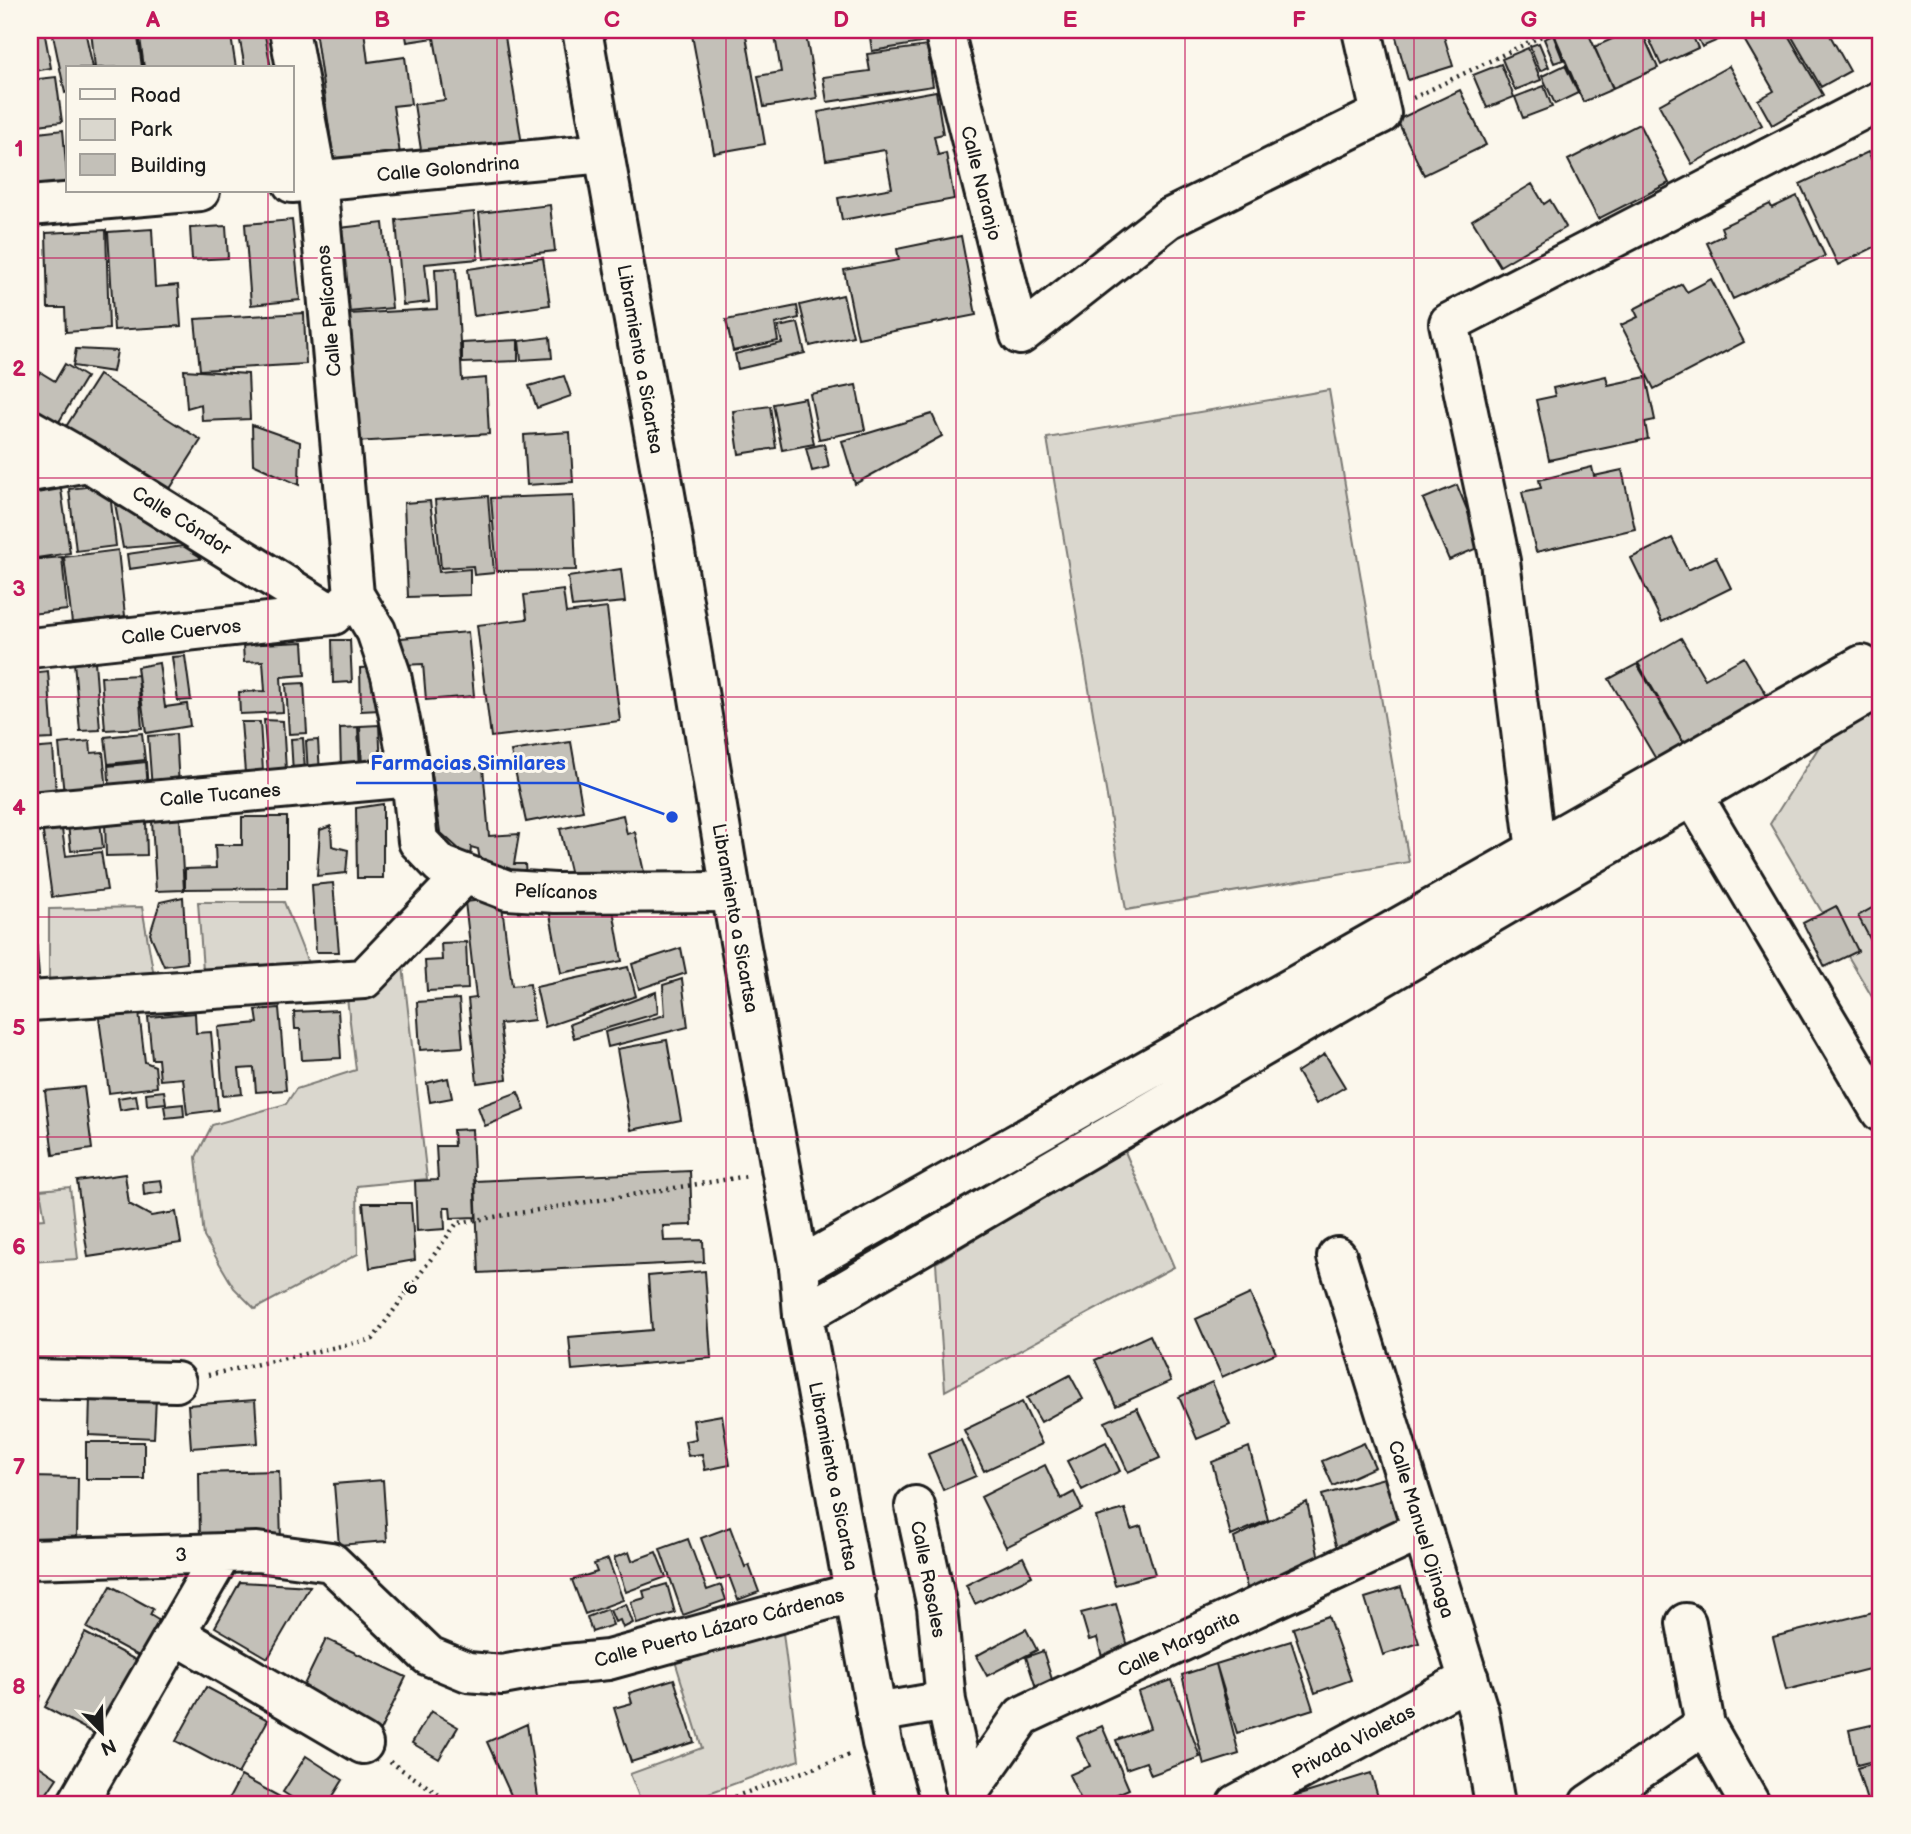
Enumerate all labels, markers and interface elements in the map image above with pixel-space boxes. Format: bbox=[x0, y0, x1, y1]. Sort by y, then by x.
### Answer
text: A bbox=[145, 6, 161, 34]
text: B bbox=[374, 6, 390, 34]
text: C bbox=[604, 6, 620, 34]
text: D bbox=[833, 6, 849, 34]
text: E bbox=[1063, 6, 1078, 34]
text: F bbox=[1292, 6, 1306, 34]
text: G bbox=[1521, 6, 1538, 34]
text: H bbox=[1749, 6, 1767, 34]
legend bbox=[66, 66, 294, 192]
text: Road bbox=[130, 83, 181, 108]
text: Park bbox=[130, 117, 173, 142]
street label: Calle Naranjo bbox=[955, 124, 1006, 243]
text: 1 bbox=[14, 135, 24, 163]
street label: Calle Golondrina bbox=[376, 152, 521, 187]
text: Building bbox=[130, 153, 206, 178]
street label: Calle Pelícanos bbox=[312, 244, 347, 378]
street label: Libramiento a Sicartsa bbox=[612, 263, 668, 456]
text: 2 bbox=[12, 355, 26, 383]
street label: Calle Cóndor bbox=[127, 482, 236, 561]
text: 3 bbox=[12, 575, 26, 603]
street label: Calle Cuervos bbox=[120, 615, 242, 650]
callout: Farmacias Similares bbox=[356, 741, 580, 783]
text: Farmacias Similares bbox=[370, 751, 566, 776]
street label: Calle Tucanes bbox=[159, 779, 282, 812]
text: 4 bbox=[12, 794, 26, 822]
street label: Libramiento a Sicartsa bbox=[707, 822, 763, 1015]
street label: Pelícanos bbox=[514, 880, 598, 905]
text: 5 bbox=[12, 1014, 26, 1042]
text: 6 bbox=[12, 1233, 26, 1261]
street label: 6 bbox=[398, 1277, 424, 1300]
street label: Libramiento a Sicartsa bbox=[803, 1380, 862, 1573]
street label: Calle Manuel Ojinaga bbox=[1383, 1438, 1459, 1621]
text: 7 bbox=[13, 1453, 26, 1481]
street label: Calle Rosales bbox=[905, 1519, 950, 1640]
street label: 3 bbox=[175, 1544, 187, 1567]
street label: Calle Puerto Lázaro Cárdenas bbox=[592, 1584, 847, 1673]
street label: Calle Margarita bbox=[1114, 1606, 1243, 1683]
text: 8 bbox=[12, 1673, 26, 1701]
north arrow bbox=[66, 1698, 136, 1768]
street label: Privada Violetas bbox=[1288, 1700, 1419, 1784]
text: N bbox=[97, 1733, 119, 1760]

